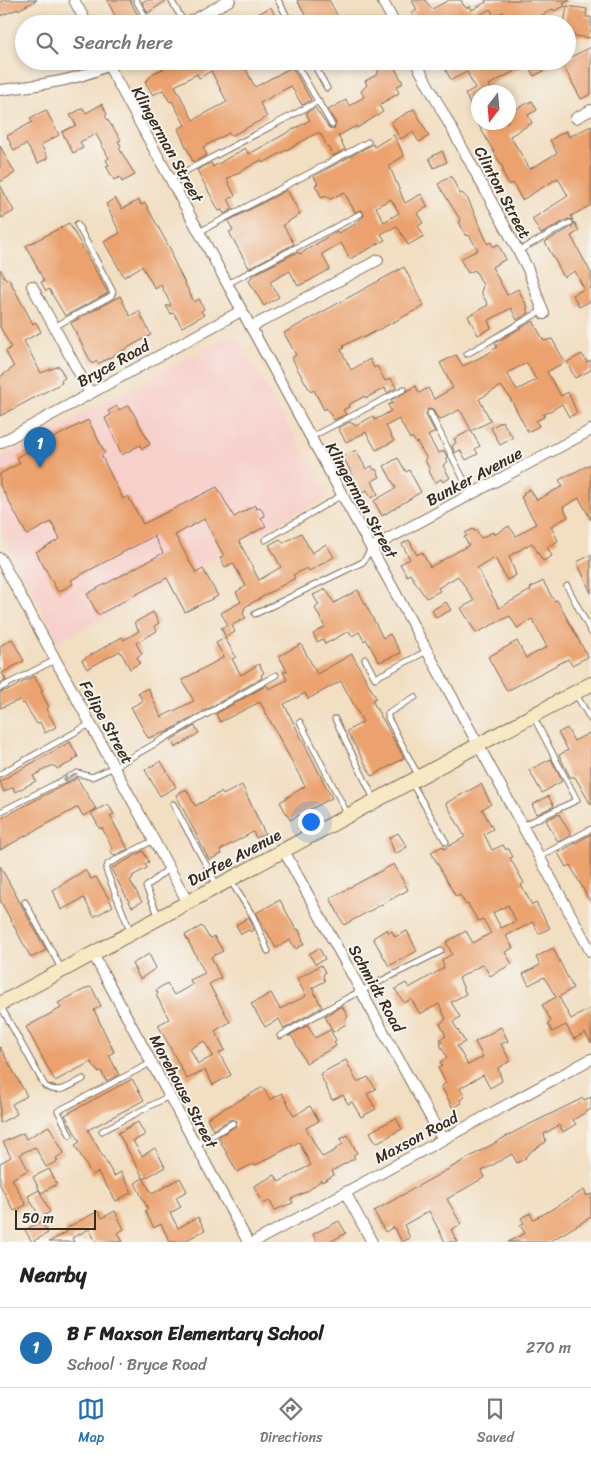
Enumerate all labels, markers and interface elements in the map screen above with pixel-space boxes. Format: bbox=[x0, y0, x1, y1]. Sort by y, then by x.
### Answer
search box bbox=[15, 15, 576, 70]
text: Search here bbox=[73, 26, 173, 59]
icon: search bbox=[33, 29, 61, 57]
street label: Klingerman Street bbox=[123, 80, 212, 209]
north arrow bbox=[471, 85, 516, 130]
street label: Clinton Street bbox=[466, 141, 539, 244]
street label: Bryce Road bbox=[71, 331, 156, 395]
pin: 1 bbox=[24, 427, 56, 468]
street label: Klingerman Street bbox=[317, 436, 406, 565]
street label: Bunker Avenue bbox=[421, 439, 528, 514]
street label: Felipe Street bbox=[71, 675, 142, 770]
one-way arrow bbox=[63, 773, 78, 782]
your location bbox=[298, 809, 324, 835]
street label: Durfee Avenue bbox=[182, 820, 287, 894]
street label: Schmidt Road bbox=[340, 939, 414, 1039]
street label: Morehouse Street bbox=[141, 1029, 226, 1154]
street label: Maxson Road bbox=[369, 1102, 465, 1172]
text: 50 m bbox=[22, 1206, 54, 1231]
scale bar bbox=[15, 1207, 96, 1230]
text: Nearby bbox=[20, 1256, 86, 1294]
text: B F Maxson Elementary School bbox=[67, 1317, 324, 1350]
text: 1 bbox=[33, 1333, 39, 1362]
text: 270 m bbox=[526, 1333, 571, 1362]
text: School · Bryce Road bbox=[67, 1350, 206, 1379]
tab: Map bbox=[77, 1395, 105, 1450]
tab: Directions bbox=[260, 1395, 322, 1450]
tab: Saved bbox=[477, 1395, 514, 1450]

